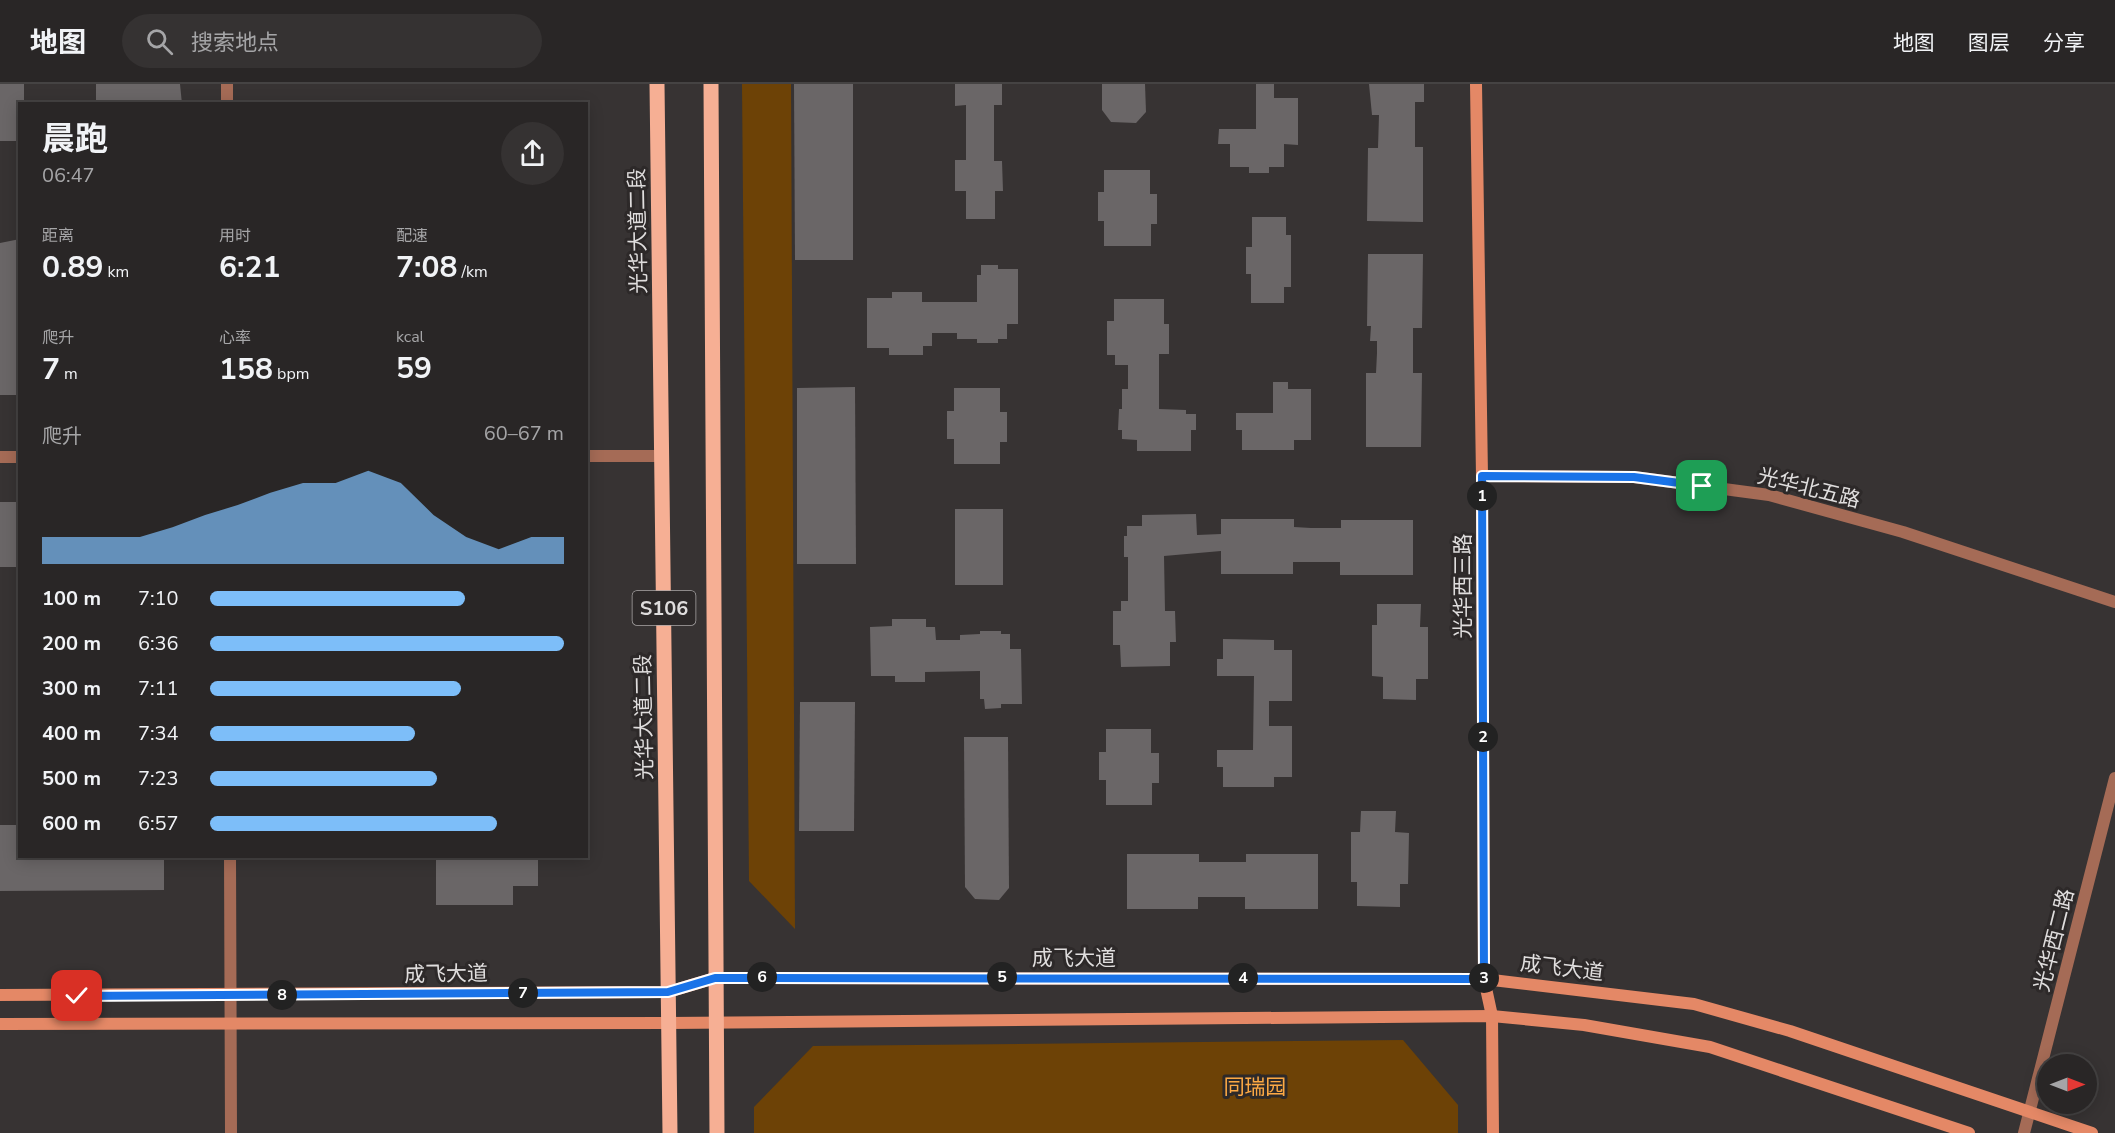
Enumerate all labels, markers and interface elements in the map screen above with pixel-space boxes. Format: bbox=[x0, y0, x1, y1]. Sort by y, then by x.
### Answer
search box bbox=[122, 14, 542, 68]
text: 地图 bbox=[30, 24, 86, 62]
icon: search bbox=[143, 25, 176, 58]
text: 搜索地点 bbox=[191, 28, 279, 58]
text: 地图 bbox=[1893, 29, 1935, 57]
text: 图层 bbox=[1968, 29, 2010, 57]
text: 分享 bbox=[2043, 29, 2085, 57]
text: 晨跑 bbox=[42, 117, 108, 162]
button: share bbox=[501, 122, 564, 185]
text: 06:47 bbox=[42, 162, 95, 189]
street label: 光华大道二段 bbox=[623, 168, 653, 294]
text: 距离 bbox=[42, 225, 74, 247]
text: 用时 bbox=[219, 225, 251, 247]
text: 配速 bbox=[396, 225, 428, 247]
text: 0.89 bbox=[42, 247, 103, 288]
text: 6:21 bbox=[219, 247, 280, 288]
text: 7:08 bbox=[396, 247, 457, 288]
text: km bbox=[103, 261, 129, 283]
text: /km bbox=[457, 261, 488, 283]
text: kcal bbox=[396, 326, 424, 348]
text: 爬升 bbox=[42, 327, 74, 349]
text: 心率 bbox=[219, 327, 251, 349]
text: 59 bbox=[396, 348, 432, 389]
text: 7 bbox=[42, 349, 60, 390]
text: 158 bbox=[219, 349, 273, 390]
text: m bbox=[60, 363, 78, 385]
text: bpm bbox=[273, 363, 309, 385]
text: 60–67 m bbox=[484, 420, 564, 447]
text: 爬升 bbox=[42, 423, 82, 450]
pin bbox=[1676, 460, 1727, 511]
street label: 光华北五路 bbox=[1755, 462, 1863, 514]
icon: arrive bbox=[1685, 469, 1718, 502]
pin: 1 bbox=[1467, 481, 1497, 511]
text: 1 bbox=[1477, 485, 1487, 507]
street label: 光华西三路 bbox=[1449, 534, 1477, 639]
text: 100 m bbox=[42, 585, 101, 612]
text: 7:10 bbox=[138, 585, 179, 612]
road number: S106 bbox=[632, 591, 696, 625]
text: 200 m bbox=[42, 630, 101, 657]
text: 6:36 bbox=[138, 630, 179, 657]
street label: 光华大道二段 bbox=[629, 654, 659, 780]
text: 300 m bbox=[42, 675, 101, 702]
text: 7:11 bbox=[138, 675, 179, 702]
text: 400 m bbox=[42, 720, 101, 747]
text: 7:34 bbox=[138, 720, 179, 747]
pin: 2 bbox=[1468, 722, 1498, 752]
text: 2 bbox=[1478, 726, 1488, 748]
text: 500 m bbox=[42, 765, 101, 792]
text: 7:23 bbox=[138, 765, 179, 792]
text: 600 m bbox=[42, 810, 101, 837]
text: 6:57 bbox=[138, 810, 179, 837]
street label: 光华西二路 bbox=[2028, 886, 2080, 994]
street label: 成飞大道 bbox=[1032, 944, 1116, 972]
street label: 成飞大道 bbox=[1519, 949, 1605, 987]
street label: 成飞大道 bbox=[404, 959, 488, 989]
pin: 6 bbox=[747, 962, 777, 992]
pin: 5 bbox=[987, 962, 1017, 992]
pin: 4 bbox=[1228, 963, 1258, 993]
pin: 3 bbox=[1469, 963, 1499, 993]
text: 6 bbox=[757, 966, 767, 988]
text: 5 bbox=[997, 966, 1007, 988]
text: 4 bbox=[1238, 967, 1248, 989]
text: 3 bbox=[1479, 967, 1489, 989]
pin bbox=[51, 970, 102, 1021]
pin: 7 bbox=[508, 978, 538, 1008]
icon: check bbox=[60, 979, 93, 1012]
pin: 8 bbox=[267, 980, 297, 1010]
text: 7 bbox=[518, 982, 528, 1004]
text: 8 bbox=[277, 984, 287, 1006]
north arrow bbox=[2037, 1054, 2097, 1114]
map controls bbox=[2037, 1054, 2097, 1114]
park label: 同瑞园 bbox=[1224, 1073, 1287, 1101]

